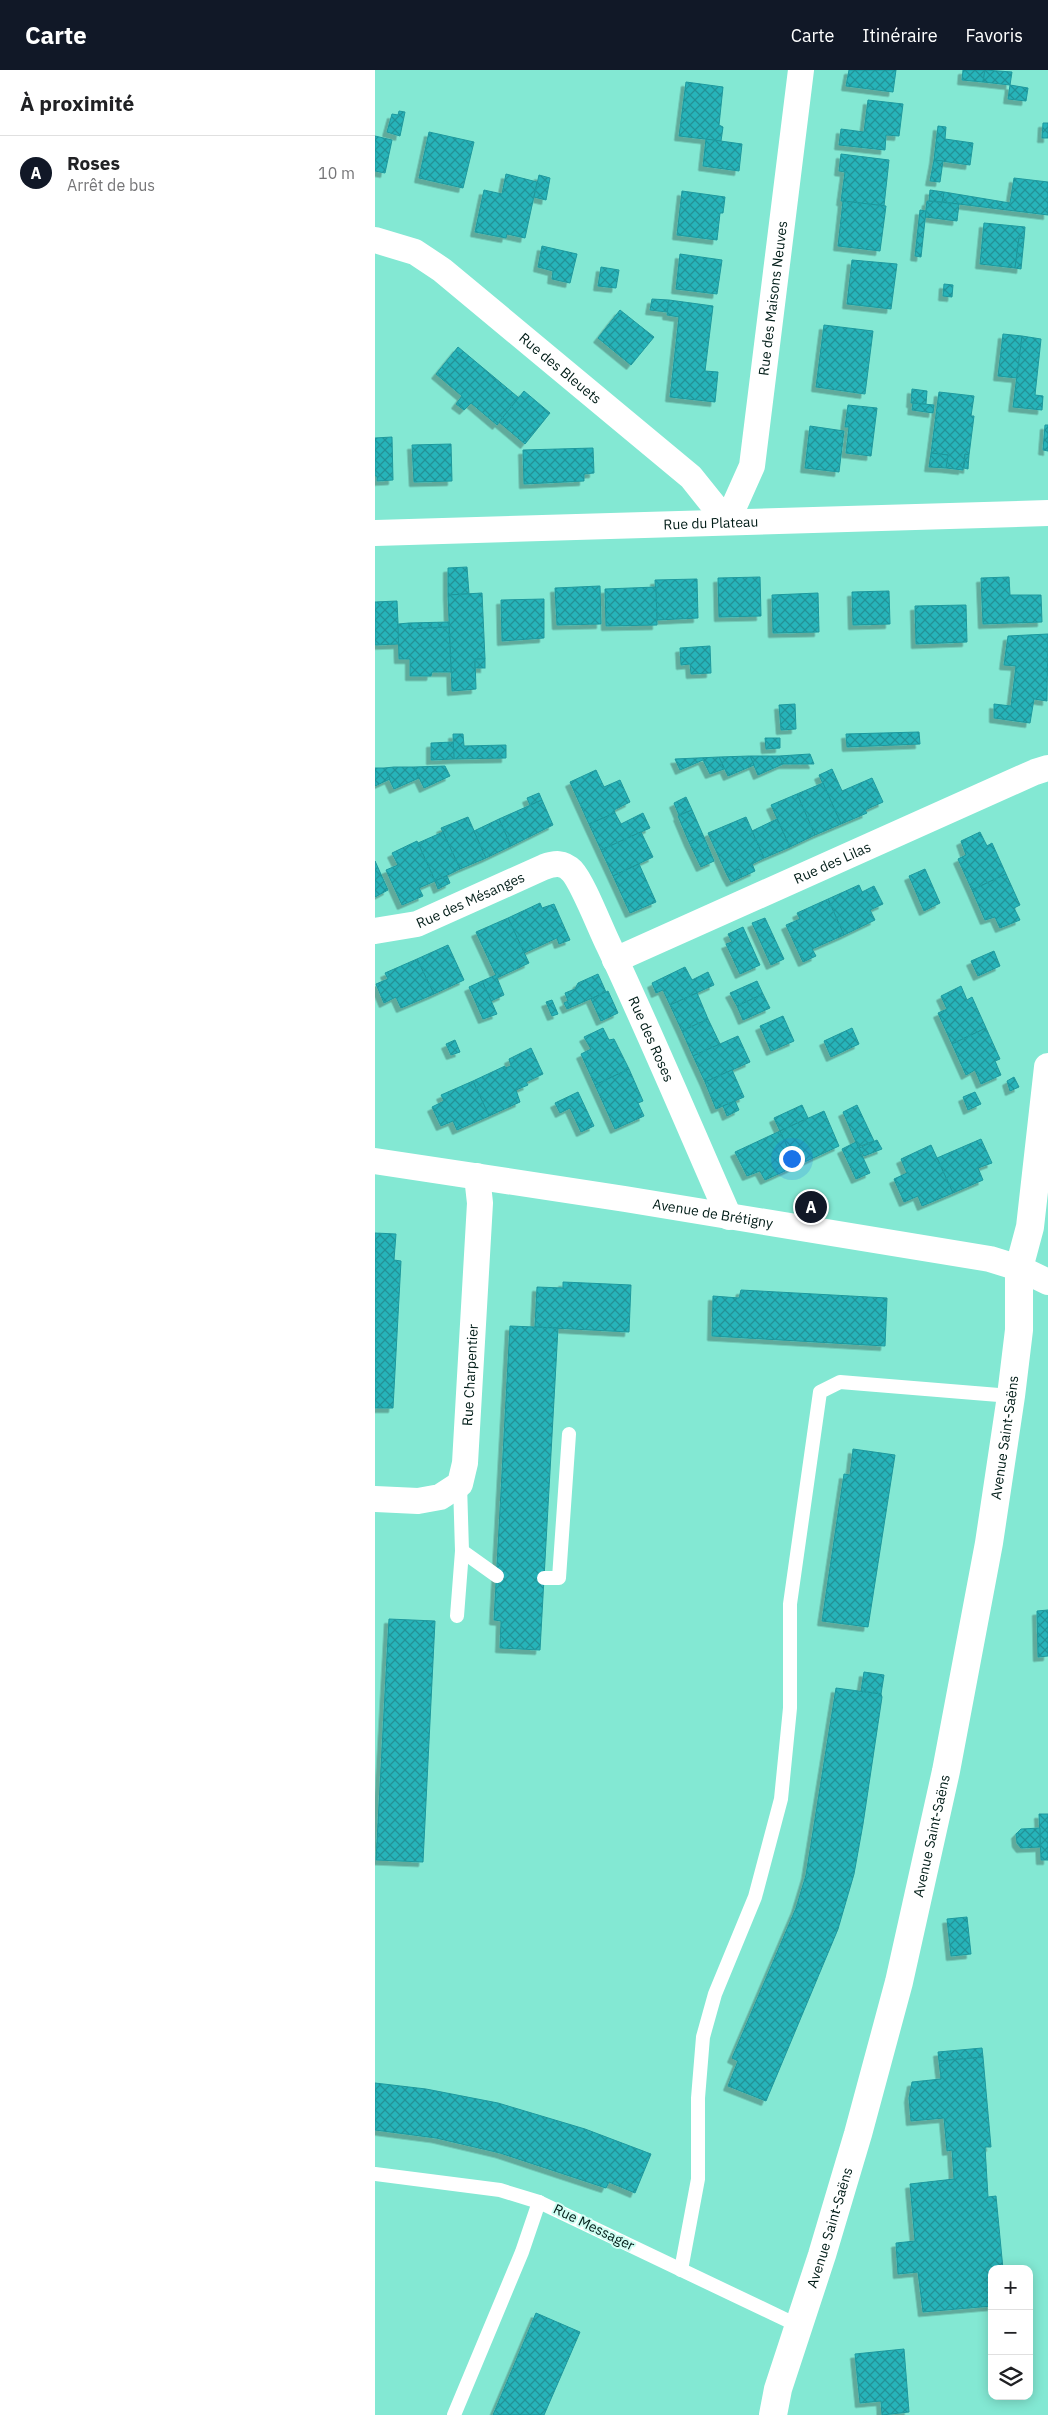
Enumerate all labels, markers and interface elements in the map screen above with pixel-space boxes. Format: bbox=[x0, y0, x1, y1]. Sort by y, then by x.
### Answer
text: Carte bbox=[25, 19, 87, 51]
text: Carte bbox=[791, 24, 834, 47]
text: Itinéraire bbox=[862, 24, 938, 47]
text: Favoris bbox=[966, 24, 1023, 47]
text: À proximité bbox=[20, 89, 134, 117]
text: Roses bbox=[67, 151, 120, 175]
text: A bbox=[31, 163, 41, 183]
text: 10 m bbox=[318, 163, 355, 183]
text: Arrêt de bus bbox=[67, 175, 155, 195]
street label: Rue des Maisons Neuves bbox=[754, 220, 791, 377]
street label: Rue des Bleuets bbox=[515, 329, 605, 408]
street label: Rue du Plateau bbox=[663, 513, 759, 533]
street label: Rue des Lilas bbox=[791, 838, 874, 888]
street label: Rue des Mésanges bbox=[413, 868, 528, 932]
street label: Rue des Roses bbox=[624, 993, 678, 1085]
your location bbox=[779, 1146, 805, 1172]
pin: A bbox=[795, 1188, 827, 1226]
street label: Avenue de Brétigny bbox=[651, 1195, 774, 1232]
street label: Rue Charpentier bbox=[458, 1323, 482, 1427]
street label: Avenue Saint-Saëns bbox=[987, 1374, 1022, 1501]
street label: Avenue Saint-Saëns bbox=[909, 1773, 954, 1899]
street label: Avenue Saint-Saëns bbox=[803, 2165, 857, 2290]
street label: Rue Messager bbox=[550, 2200, 638, 2254]
map controls bbox=[988, 2265, 1033, 2400]
button: + bbox=[988, 2265, 1033, 2310]
button: − bbox=[988, 2310, 1033, 2355]
button: layers bbox=[988, 2355, 1033, 2400]

